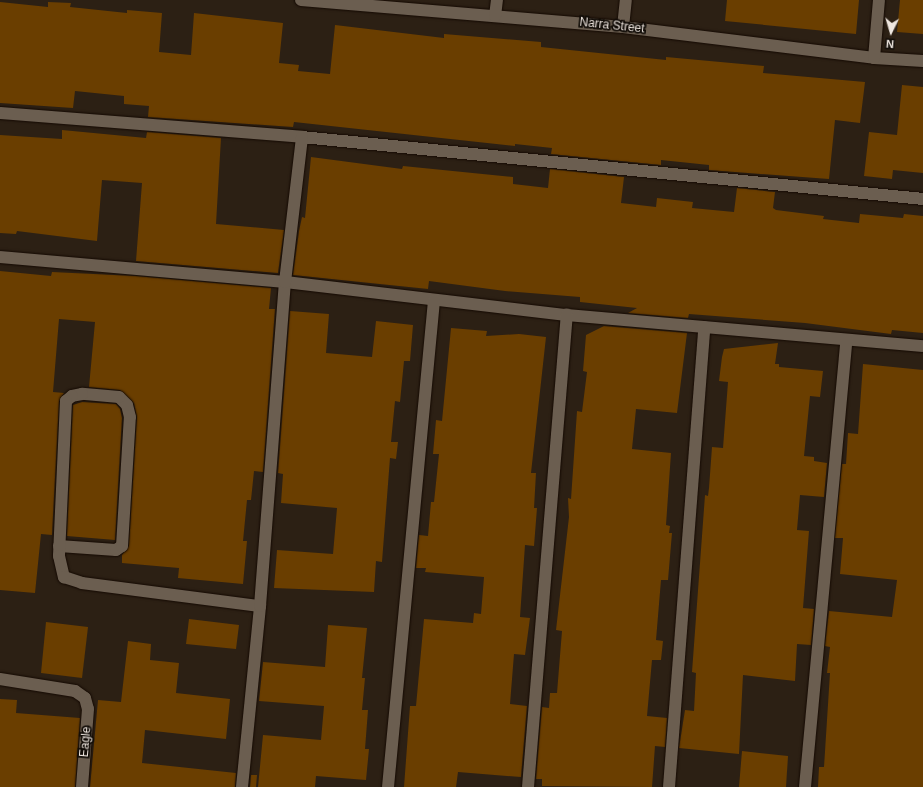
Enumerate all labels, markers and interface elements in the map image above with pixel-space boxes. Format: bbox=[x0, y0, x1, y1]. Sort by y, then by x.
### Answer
north arrow bbox=[871, 12, 911, 52]
street label: Narra Street bbox=[579, 15, 645, 37]
text: N bbox=[885, 38, 894, 50]
street label: Eagle bbox=[77, 726, 95, 758]

